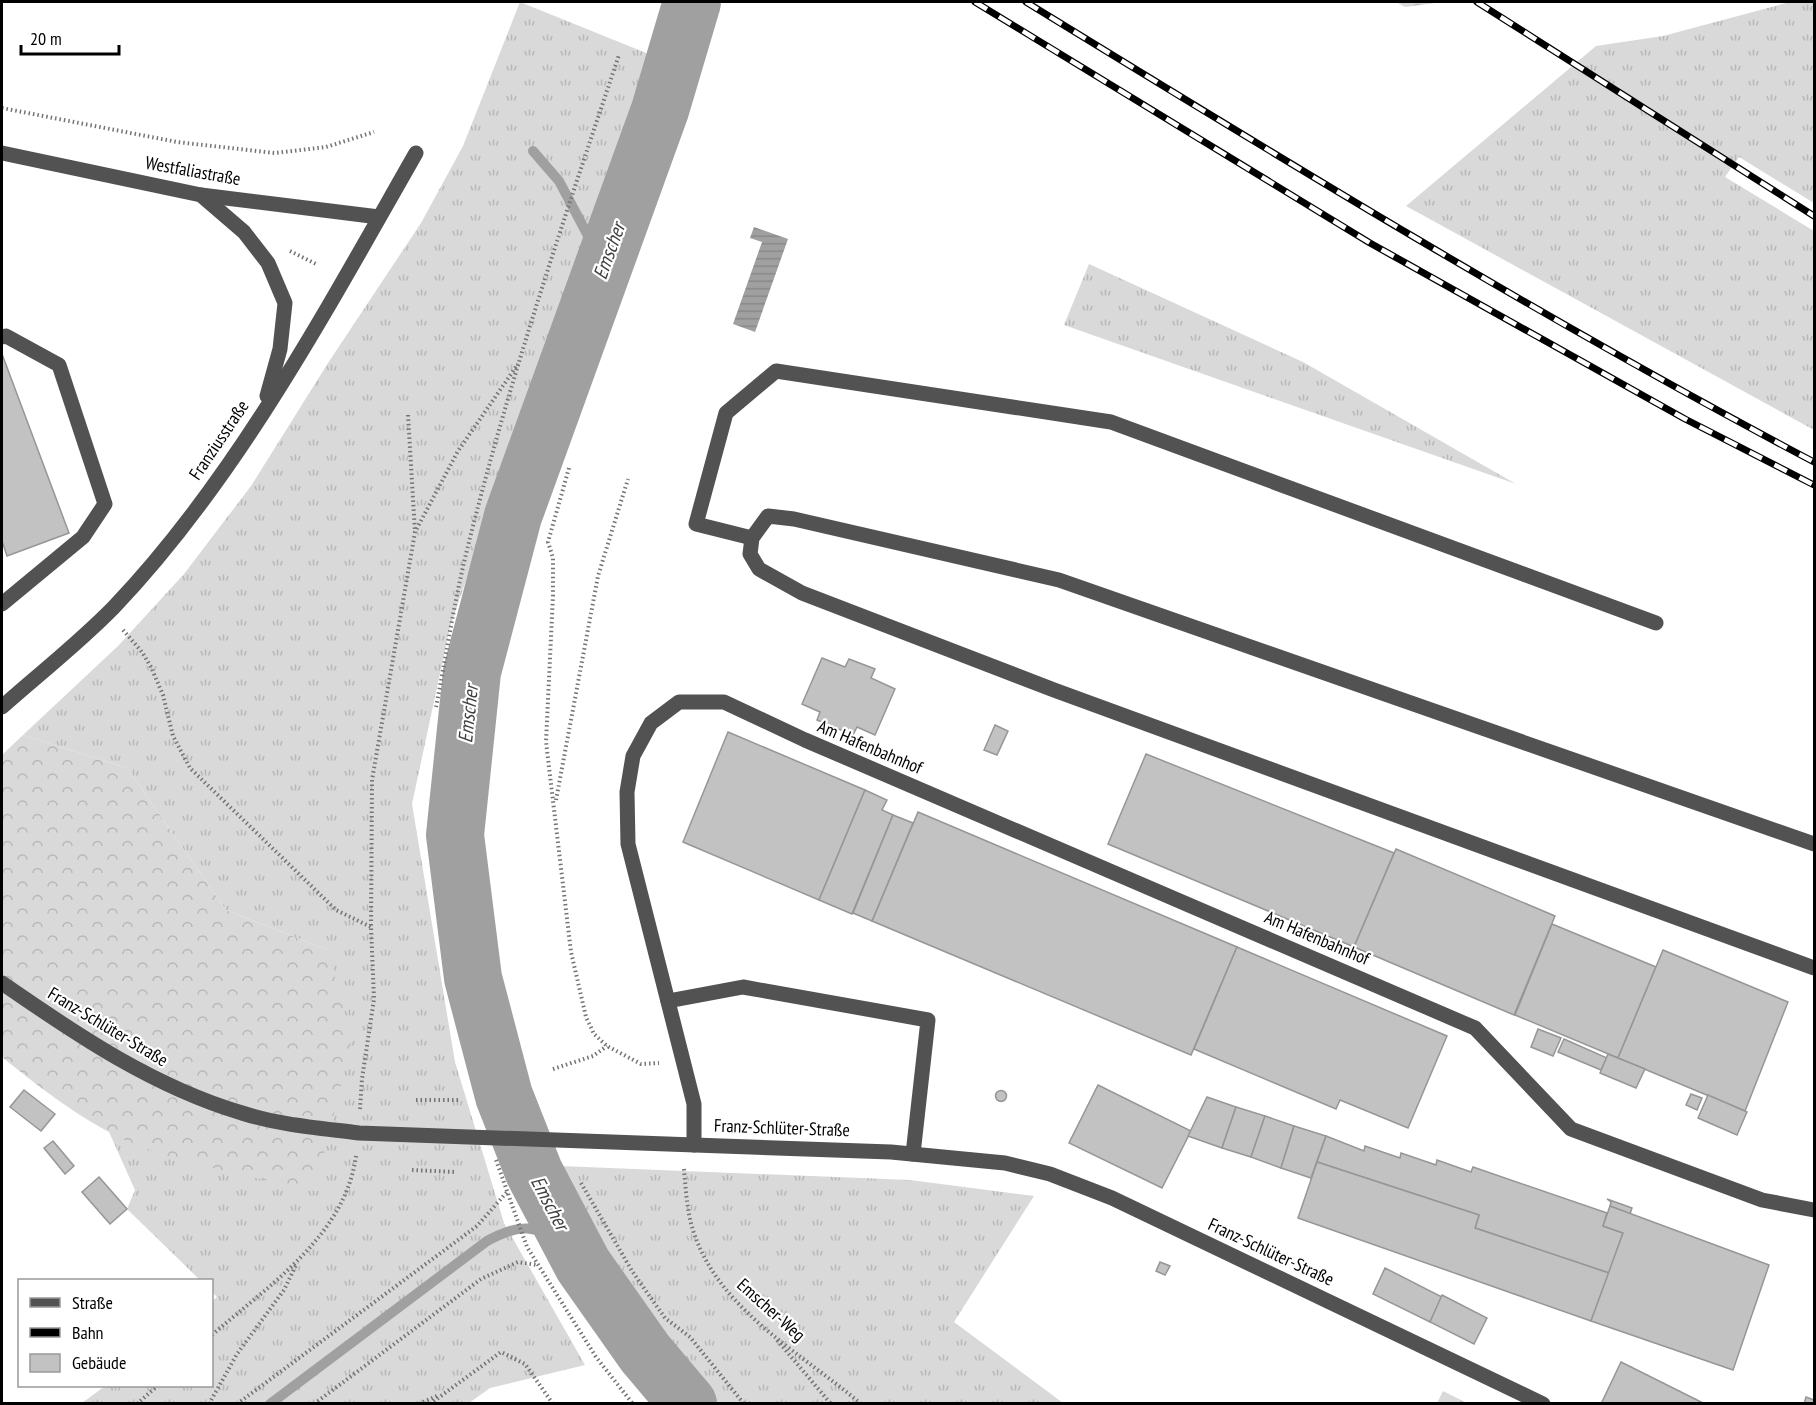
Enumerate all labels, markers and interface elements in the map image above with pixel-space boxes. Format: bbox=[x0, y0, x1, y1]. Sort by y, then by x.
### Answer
scale bar bbox=[21, 18, 118, 56]
text: 20 m bbox=[30, 27, 62, 50]
street label: Westfaliastraße bbox=[144, 151, 243, 190]
water label: Emscher bbox=[587, 217, 632, 283]
street label: Franziusstraße bbox=[184, 396, 254, 484]
water label: Emscher bbox=[452, 681, 484, 744]
street label: Am Hafenbahnhof bbox=[814, 714, 927, 779]
street label: Am Hafenbahnhof bbox=[1261, 905, 1374, 970]
street label: Franz-Schlüter-Straße bbox=[44, 982, 172, 1071]
street label: Franz-Schlüter-Straße bbox=[714, 1114, 850, 1141]
water label: Emscher bbox=[525, 1171, 576, 1237]
street label: Franz-Schlüter-Straße bbox=[1205, 1212, 1338, 1291]
street label: Emscher-Weg bbox=[732, 1273, 810, 1346]
legend bbox=[18, 1279, 213, 1387]
text: Straße bbox=[72, 1291, 113, 1314]
text: Bahn bbox=[72, 1321, 104, 1344]
text: Gebäude bbox=[72, 1351, 126, 1374]

